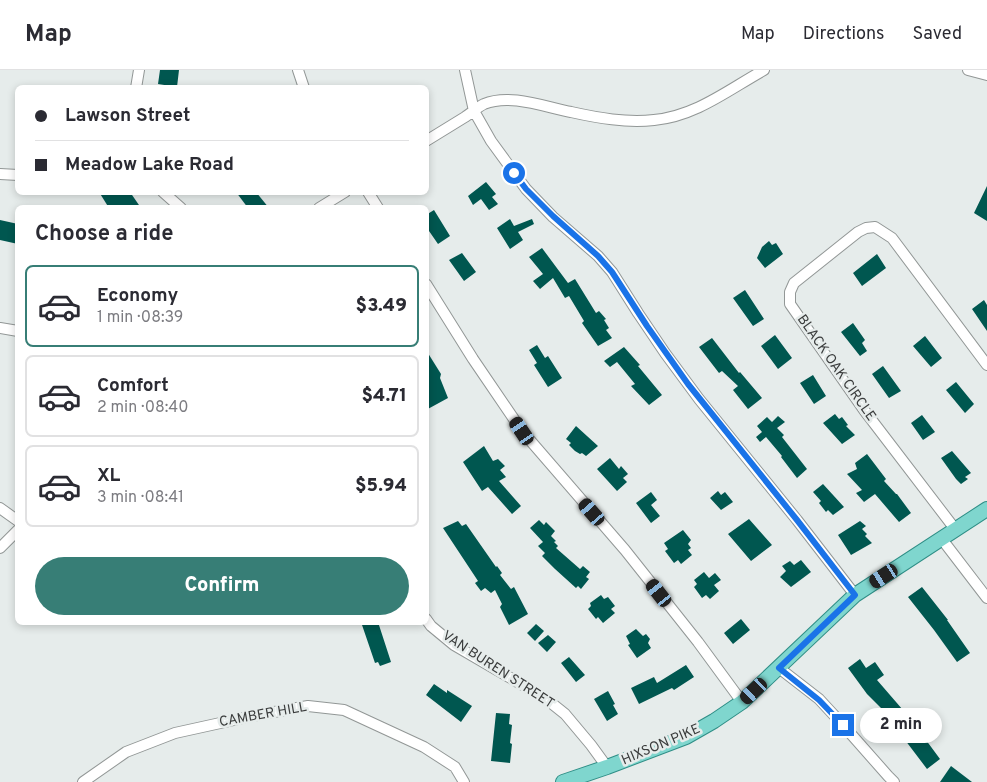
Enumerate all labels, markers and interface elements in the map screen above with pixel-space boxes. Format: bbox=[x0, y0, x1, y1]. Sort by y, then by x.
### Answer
text: Map bbox=[25, 20, 72, 50]
text: Map bbox=[741, 23, 775, 46]
text: Directions bbox=[803, 23, 885, 46]
text: Saved bbox=[913, 23, 962, 46]
text: Lawson Street bbox=[65, 104, 191, 128]
text: Meadow Lake Road bbox=[65, 153, 234, 177]
route start bbox=[503, 162, 525, 184]
text: Choose a ride bbox=[35, 221, 173, 248]
icon: car bbox=[37, 284, 82, 329]
text: Economy bbox=[97, 284, 178, 308]
text: $3.49 bbox=[356, 294, 407, 318]
text: 1 min · 08:39 bbox=[97, 308, 183, 328]
street label: BLACK OAK CIRCLE bbox=[793, 311, 879, 425]
icon: car bbox=[37, 374, 82, 419]
text: Comfort bbox=[97, 374, 169, 398]
text: $4.71 bbox=[362, 384, 407, 408]
text: 2 min · 08:40 bbox=[97, 398, 189, 418]
car bbox=[507, 414, 536, 448]
icon: car bbox=[37, 464, 82, 509]
text: XL bbox=[97, 464, 120, 488]
text: $5.94 bbox=[355, 474, 407, 498]
text: 3 min · 08:41 bbox=[97, 488, 184, 508]
car bbox=[576, 496, 607, 528]
button: Confirm bbox=[35, 557, 409, 615]
car bbox=[867, 562, 900, 590]
car bbox=[643, 577, 674, 609]
street label: VAN BUREN STREET bbox=[439, 627, 557, 713]
car bbox=[737, 675, 770, 707]
street label: CAMBER HILL bbox=[218, 699, 308, 731]
callout: 2 min bbox=[860, 708, 943, 742]
route end bbox=[832, 714, 854, 736]
text: 2 min bbox=[880, 715, 922, 735]
street label: HIXSON PIKE bbox=[619, 721, 703, 769]

